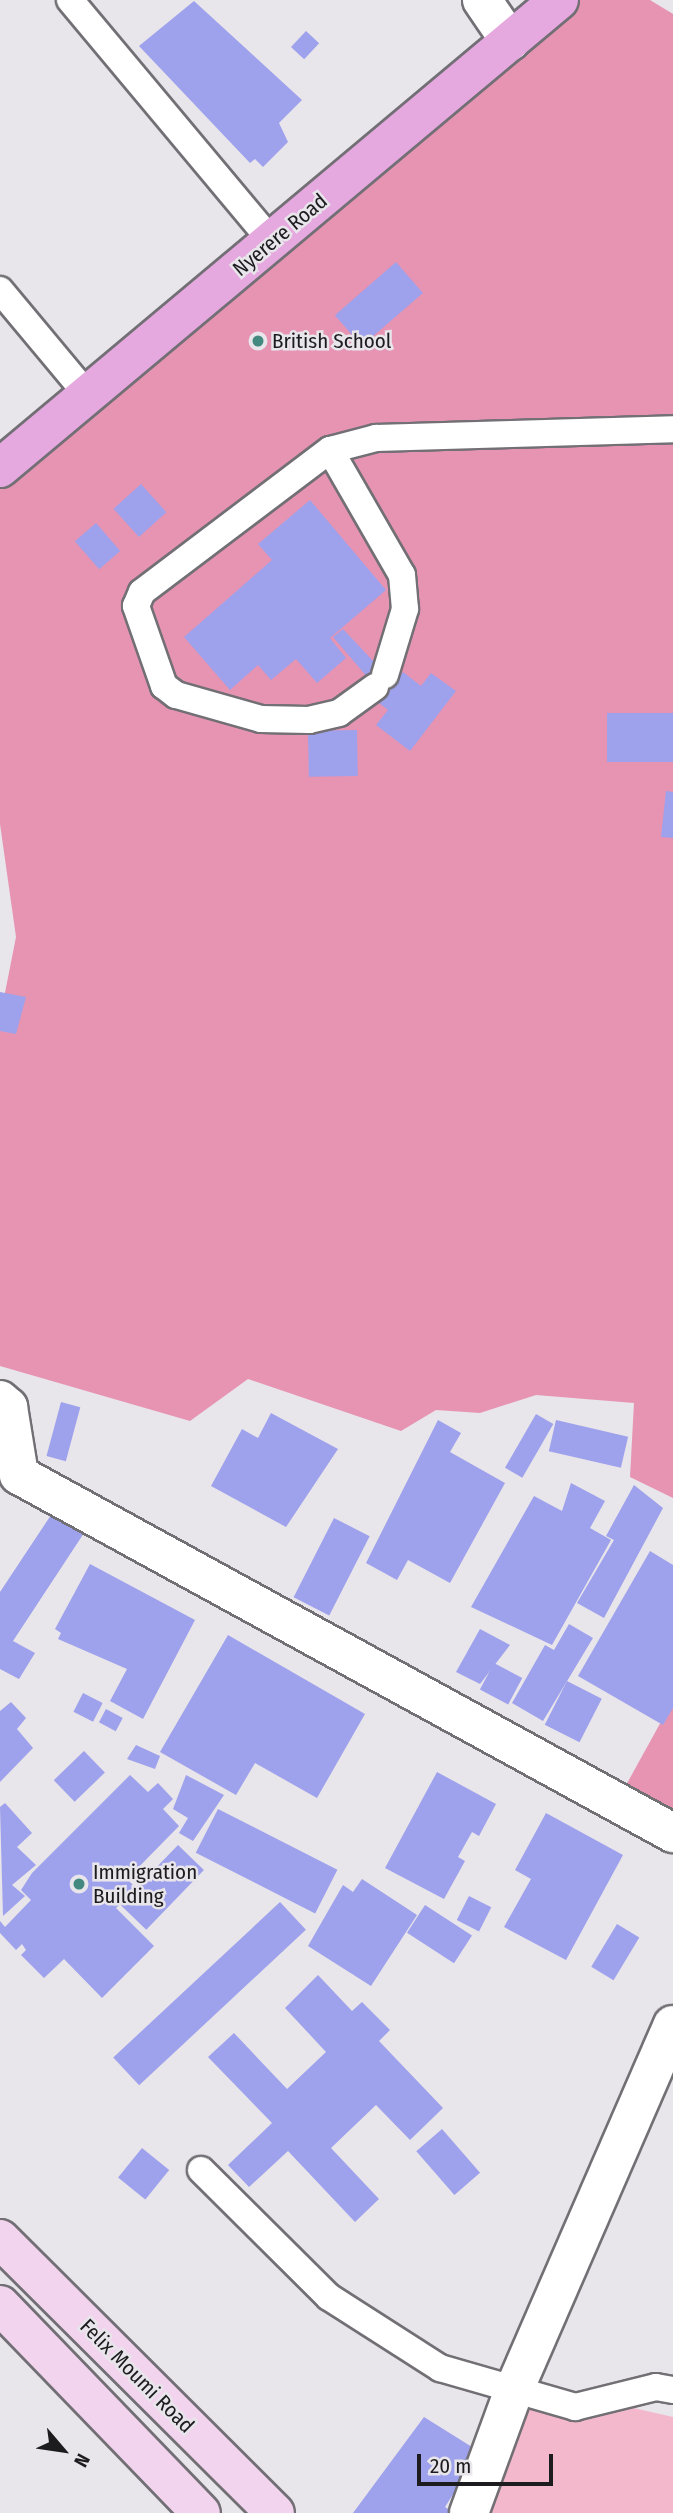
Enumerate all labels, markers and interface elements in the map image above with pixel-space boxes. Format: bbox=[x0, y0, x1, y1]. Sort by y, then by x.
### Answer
street label: Nyerere Road bbox=[228, 188, 332, 282]
place label: British School bbox=[272, 328, 391, 354]
marker: British School bbox=[250, 333, 266, 349]
place label: Immigration Building bbox=[93, 1859, 197, 1909]
marker: Immigration Building bbox=[71, 1876, 87, 1892]
street label: Felix Moumi Road bbox=[75, 2314, 199, 2438]
north arrow bbox=[28, 2415, 98, 2485]
scale bar bbox=[421, 2440, 558, 2484]
text: N bbox=[69, 2450, 95, 2471]
text: 20 m bbox=[430, 2453, 471, 2479]

